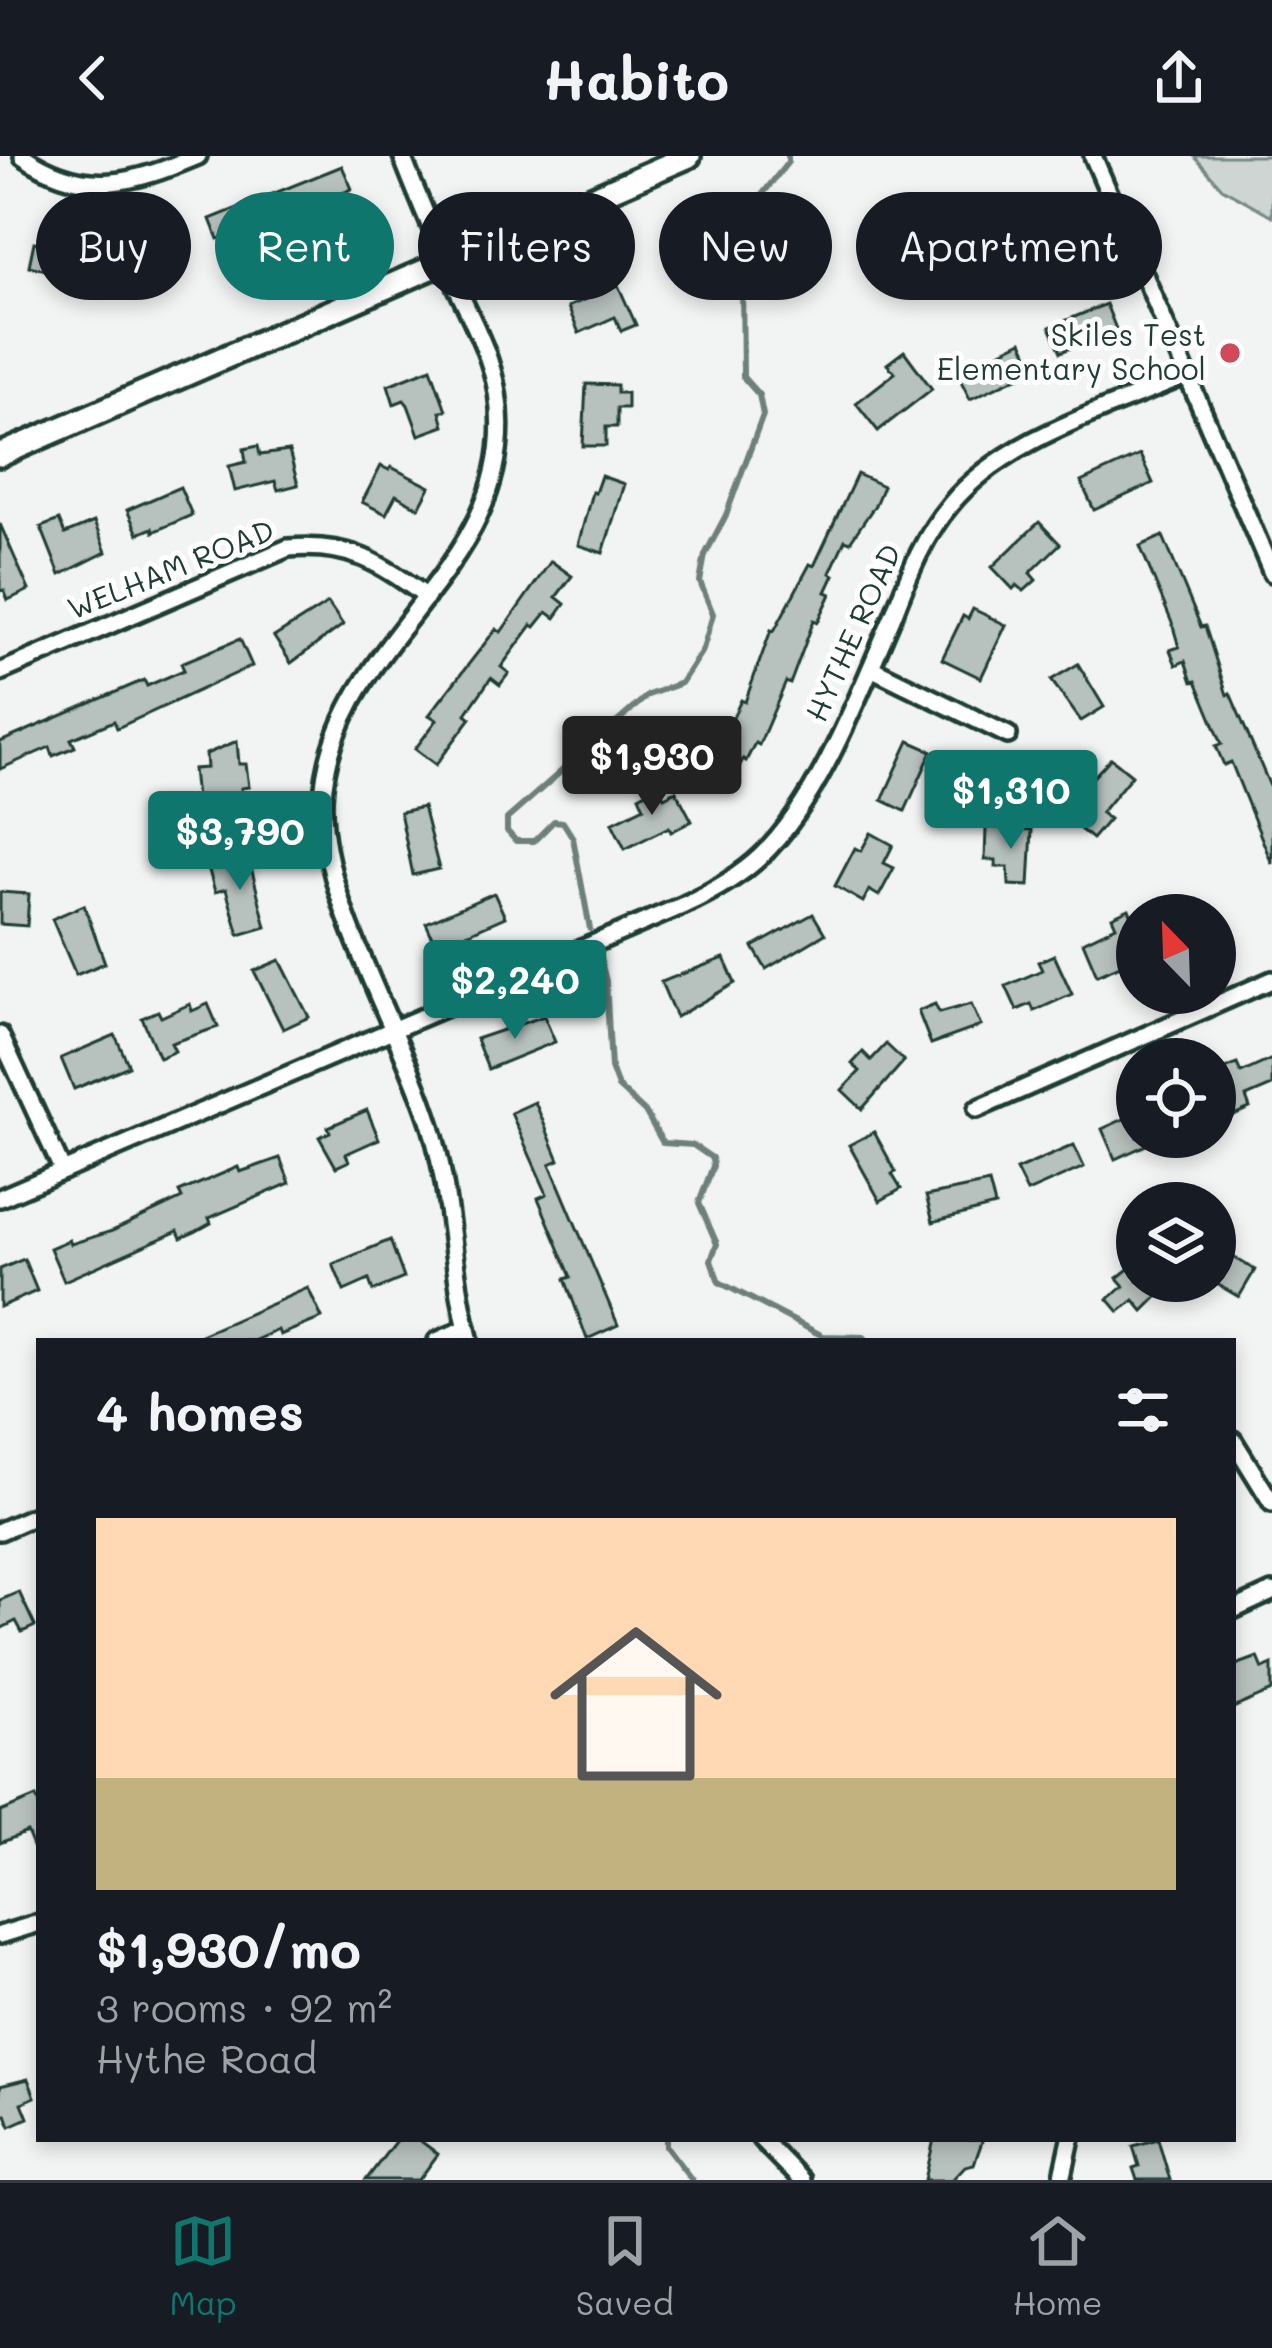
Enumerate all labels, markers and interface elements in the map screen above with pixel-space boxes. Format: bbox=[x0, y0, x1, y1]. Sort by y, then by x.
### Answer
text: Habito bbox=[543, 43, 729, 114]
icon: back bbox=[60, 45, 126, 111]
icon: share bbox=[1146, 45, 1212, 111]
chip: Buy bbox=[36, 192, 191, 300]
chip: Rent bbox=[215, 192, 394, 300]
chip: Filters bbox=[418, 192, 635, 300]
chip: New bbox=[659, 192, 832, 300]
chip: Apartment bbox=[856, 192, 1162, 300]
place label: Skiles Test Elementary School bbox=[937, 314, 1206, 388]
marker: Skiles Test Elementary School bbox=[1217, 340, 1243, 366]
street label: WELHAM ROAD bbox=[61, 509, 279, 628]
street label: HYTHE ROAD bbox=[795, 537, 909, 727]
pin: $1,930 bbox=[554, 716, 750, 818]
text: $1,930 bbox=[589, 729, 715, 780]
pin: $1,310 bbox=[913, 750, 1109, 852]
text: $1,310 bbox=[951, 763, 1071, 814]
pin: $3,790 bbox=[142, 791, 338, 893]
text: $3,790 bbox=[175, 804, 305, 855]
north arrow bbox=[1116, 894, 1236, 1014]
map controls bbox=[1116, 894, 1236, 1302]
pin: $2,240 bbox=[417, 940, 613, 1042]
text: $2,240 bbox=[450, 953, 580, 1004]
button: locate bbox=[1116, 1038, 1236, 1158]
button: layers bbox=[1116, 1182, 1236, 1302]
text: 4 homes bbox=[96, 1377, 304, 1444]
icon: filters bbox=[1110, 1377, 1176, 1443]
icon: home bbox=[528, 1596, 744, 1812]
text: $1,930/mo bbox=[96, 1914, 361, 1981]
text: 3 rooms · 92 m² bbox=[96, 1981, 392, 2032]
text: Hythe Road bbox=[96, 2032, 317, 2083]
tab: Map bbox=[169, 2208, 237, 2323]
tab: Saved bbox=[576, 2208, 674, 2323]
tab: Home bbox=[1013, 2208, 1102, 2323]

